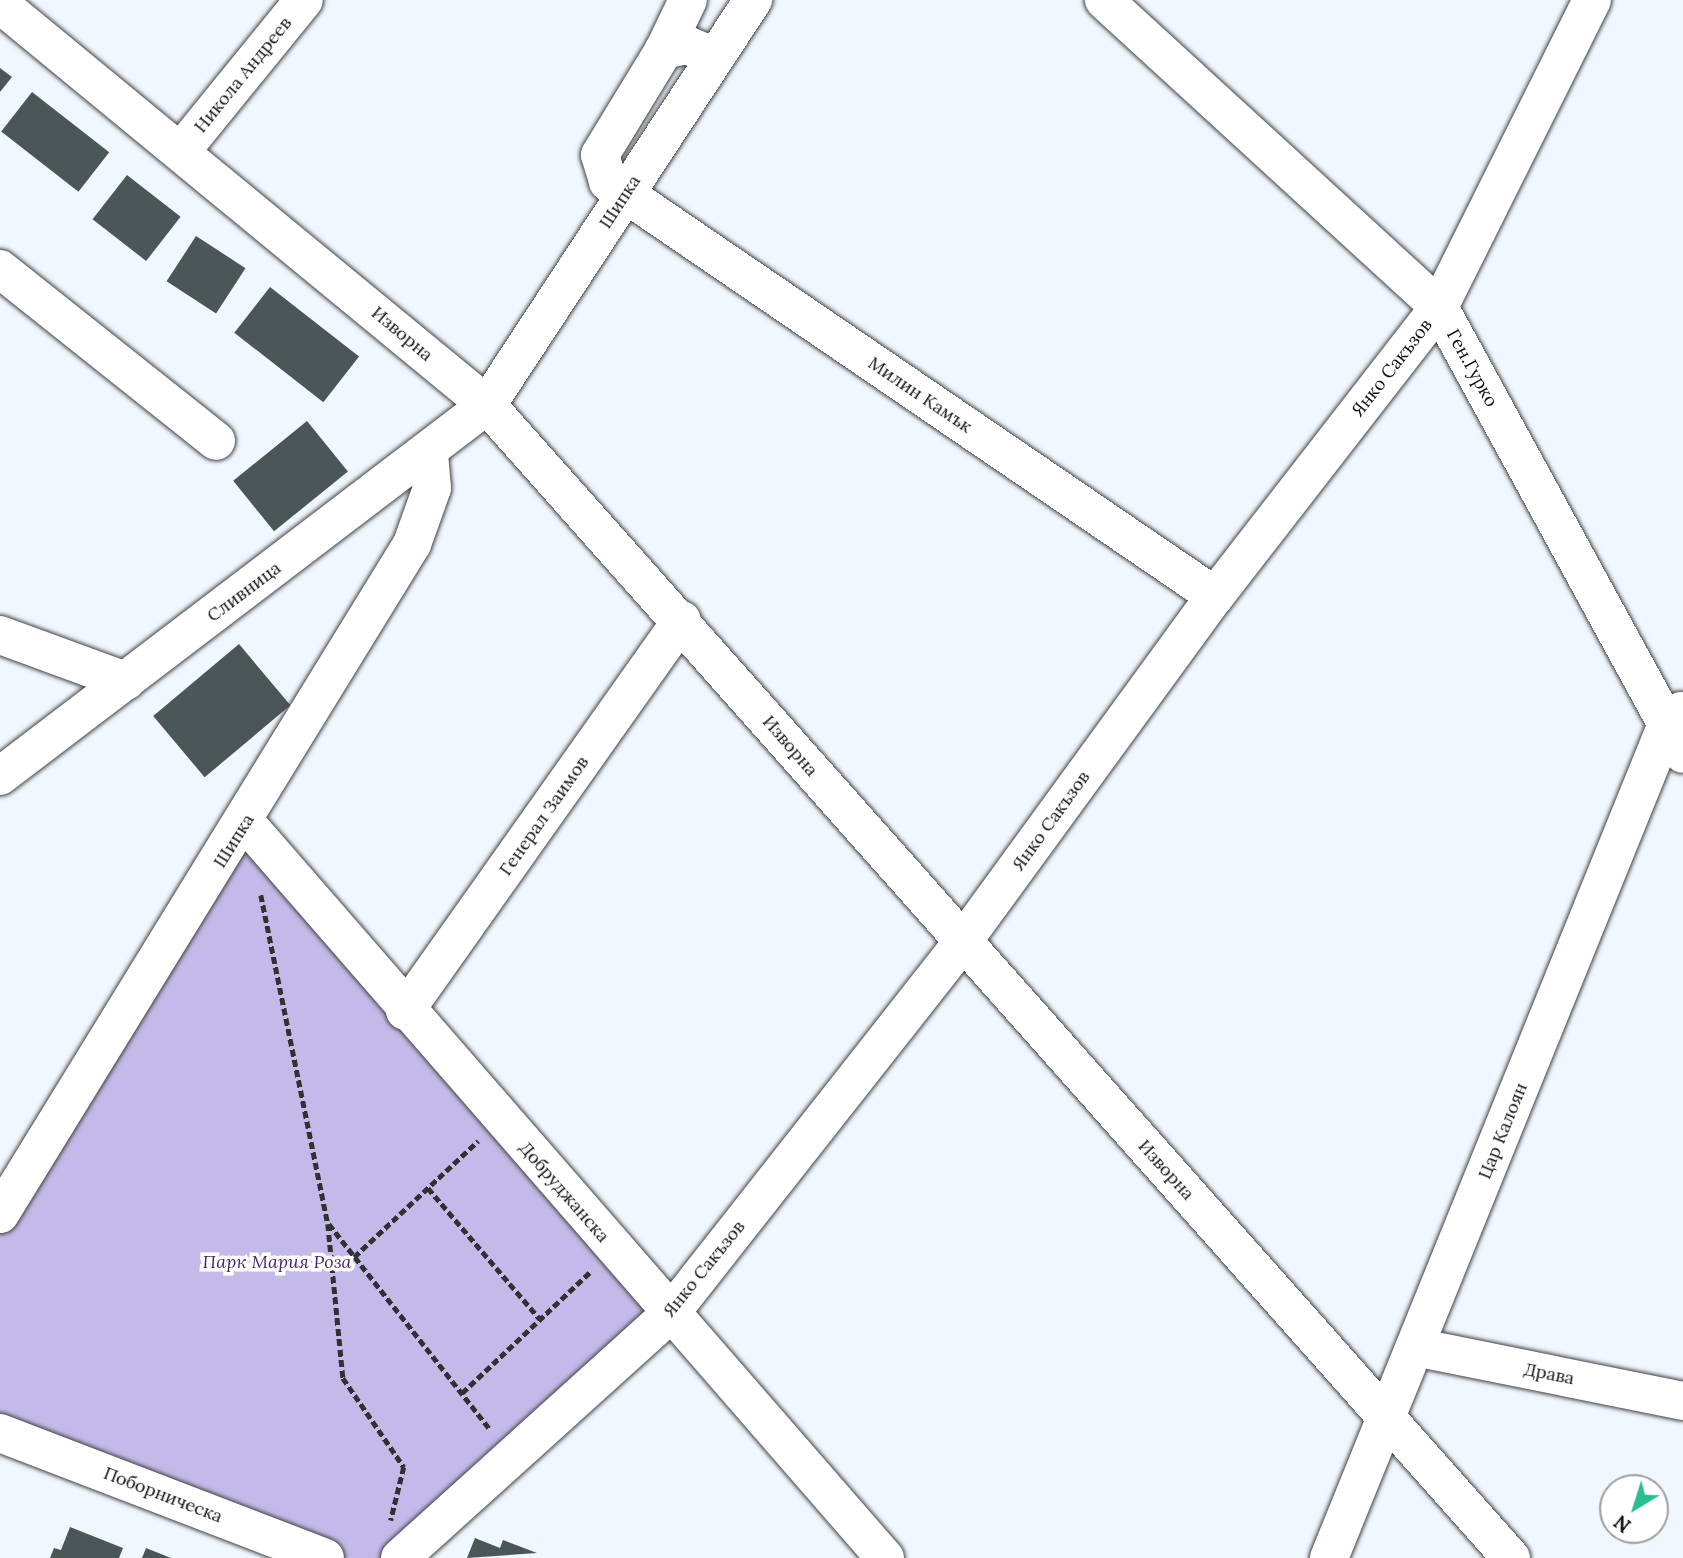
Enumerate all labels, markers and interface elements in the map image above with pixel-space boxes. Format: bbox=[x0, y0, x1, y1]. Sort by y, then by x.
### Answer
street label: Никола Андреев bbox=[190, 13, 296, 137]
street label: Шипка bbox=[595, 171, 645, 233]
street label: Изворна bbox=[367, 302, 437, 366]
street label: Янко Сакъзов bbox=[1347, 315, 1437, 421]
street label: Ген.Гурко bbox=[1442, 325, 1502, 411]
street label: Милин Камък bbox=[864, 352, 976, 438]
street label: Сливница bbox=[203, 557, 285, 627]
street label: Изворна bbox=[758, 711, 822, 781]
street label: Генерал Заимов bbox=[495, 752, 593, 880]
street label: Янко Сакъзов bbox=[1008, 767, 1094, 875]
street label: Шипка bbox=[209, 810, 259, 872]
street label: Цар Калоян bbox=[1474, 1080, 1532, 1182]
street label: Изворна bbox=[1133, 1135, 1199, 1205]
street label: Добруджанска bbox=[514, 1137, 614, 1247]
street label: Янко Сакъзов bbox=[658, 1216, 750, 1322]
park label: Парк Мария Роза bbox=[203, 1251, 351, 1273]
street label: Драва bbox=[1522, 1359, 1576, 1389]
street label: Поборническа bbox=[100, 1462, 226, 1528]
north arrow bbox=[1599, 1474, 1669, 1544]
text: N bbox=[1609, 1510, 1635, 1538]

